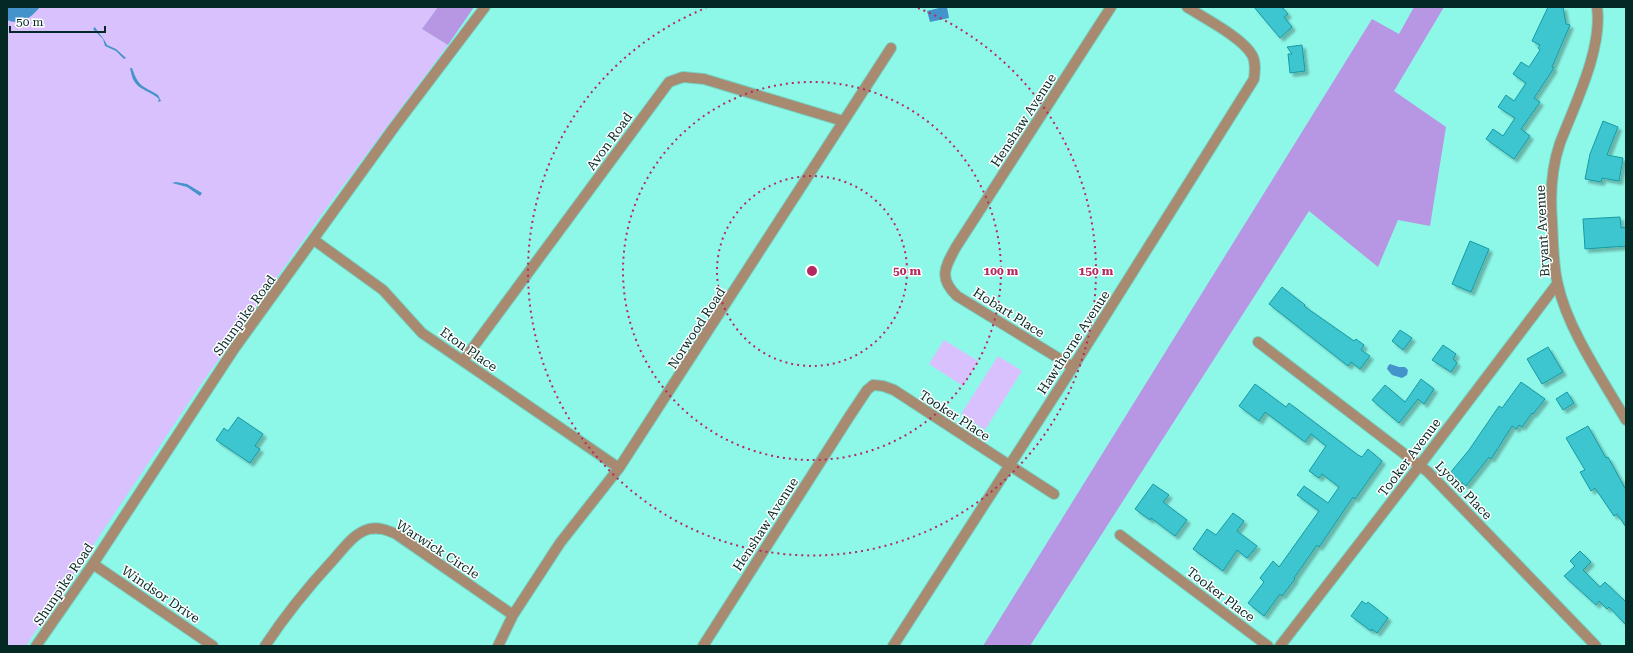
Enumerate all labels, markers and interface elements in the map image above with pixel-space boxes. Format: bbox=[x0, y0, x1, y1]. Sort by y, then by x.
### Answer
scale bar bbox=[10, 8, 105, 34]
text: 50 m bbox=[16, 15, 43, 29]
street label: Henshaw Avenue bbox=[988, 71, 1059, 170]
street label: Avon Road bbox=[583, 109, 636, 173]
street label: Bryant Avenue bbox=[1533, 185, 1552, 277]
centre of rings bbox=[805, 264, 819, 278]
text: 50 m bbox=[893, 264, 921, 278]
text: 100 m bbox=[984, 264, 1019, 278]
text: 150 m bbox=[1079, 264, 1114, 278]
street label: Shunpike Road bbox=[210, 272, 279, 358]
street label: Norwood Road bbox=[665, 284, 729, 372]
street label: Hobart Place bbox=[970, 285, 1047, 340]
street label: Hawthorne Avenue bbox=[1034, 288, 1113, 397]
street label: Eton Place bbox=[437, 324, 500, 375]
street label: Tooker Place bbox=[917, 387, 993, 444]
street label: Tooker Avenue bbox=[1375, 415, 1444, 499]
street label: Lyons Place bbox=[1432, 458, 1495, 522]
street label: Henshaw Avenue bbox=[730, 475, 801, 574]
street label: Warwick Circle bbox=[393, 517, 482, 582]
street label: Shunpike Road bbox=[30, 540, 97, 628]
street label: Windsor Drive bbox=[119, 563, 203, 626]
street label: Tooker Place bbox=[1184, 564, 1258, 625]

